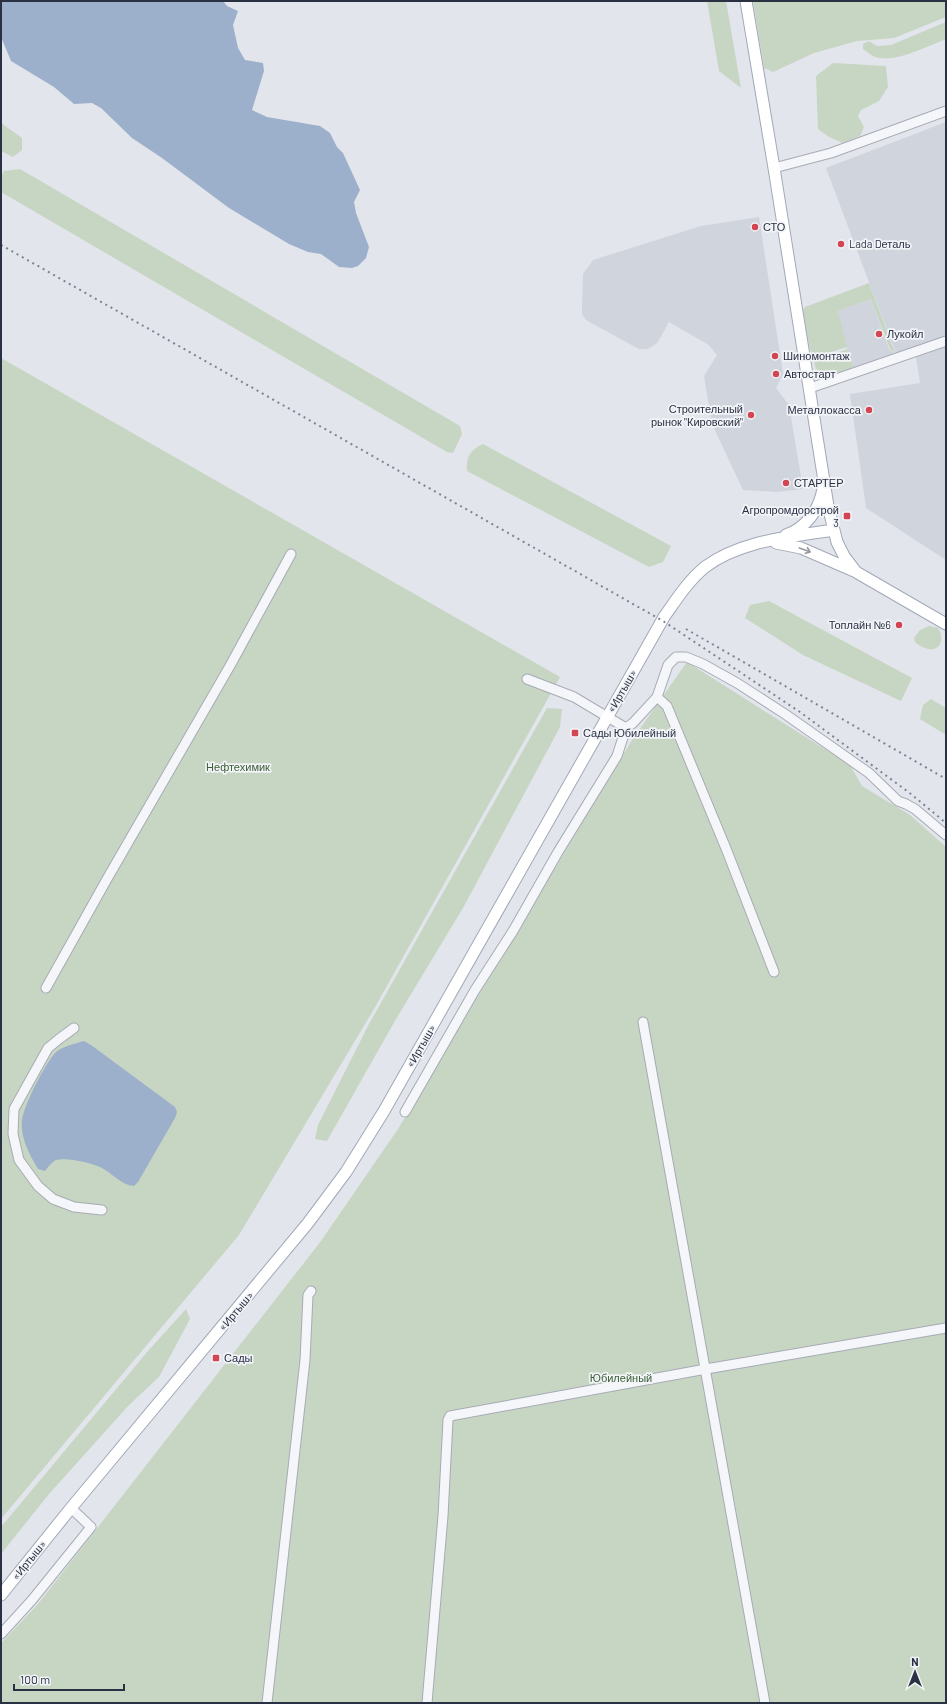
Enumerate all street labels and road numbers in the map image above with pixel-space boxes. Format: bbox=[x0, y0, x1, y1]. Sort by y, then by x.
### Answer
street label: «Иртыш» bbox=[604, 667, 639, 715]
street label: «Иртыш» bbox=[403, 1022, 438, 1070]
street label: «Иртыш» bbox=[215, 1288, 256, 1333]
street label: «Иртыш» bbox=[9, 1537, 49, 1582]

